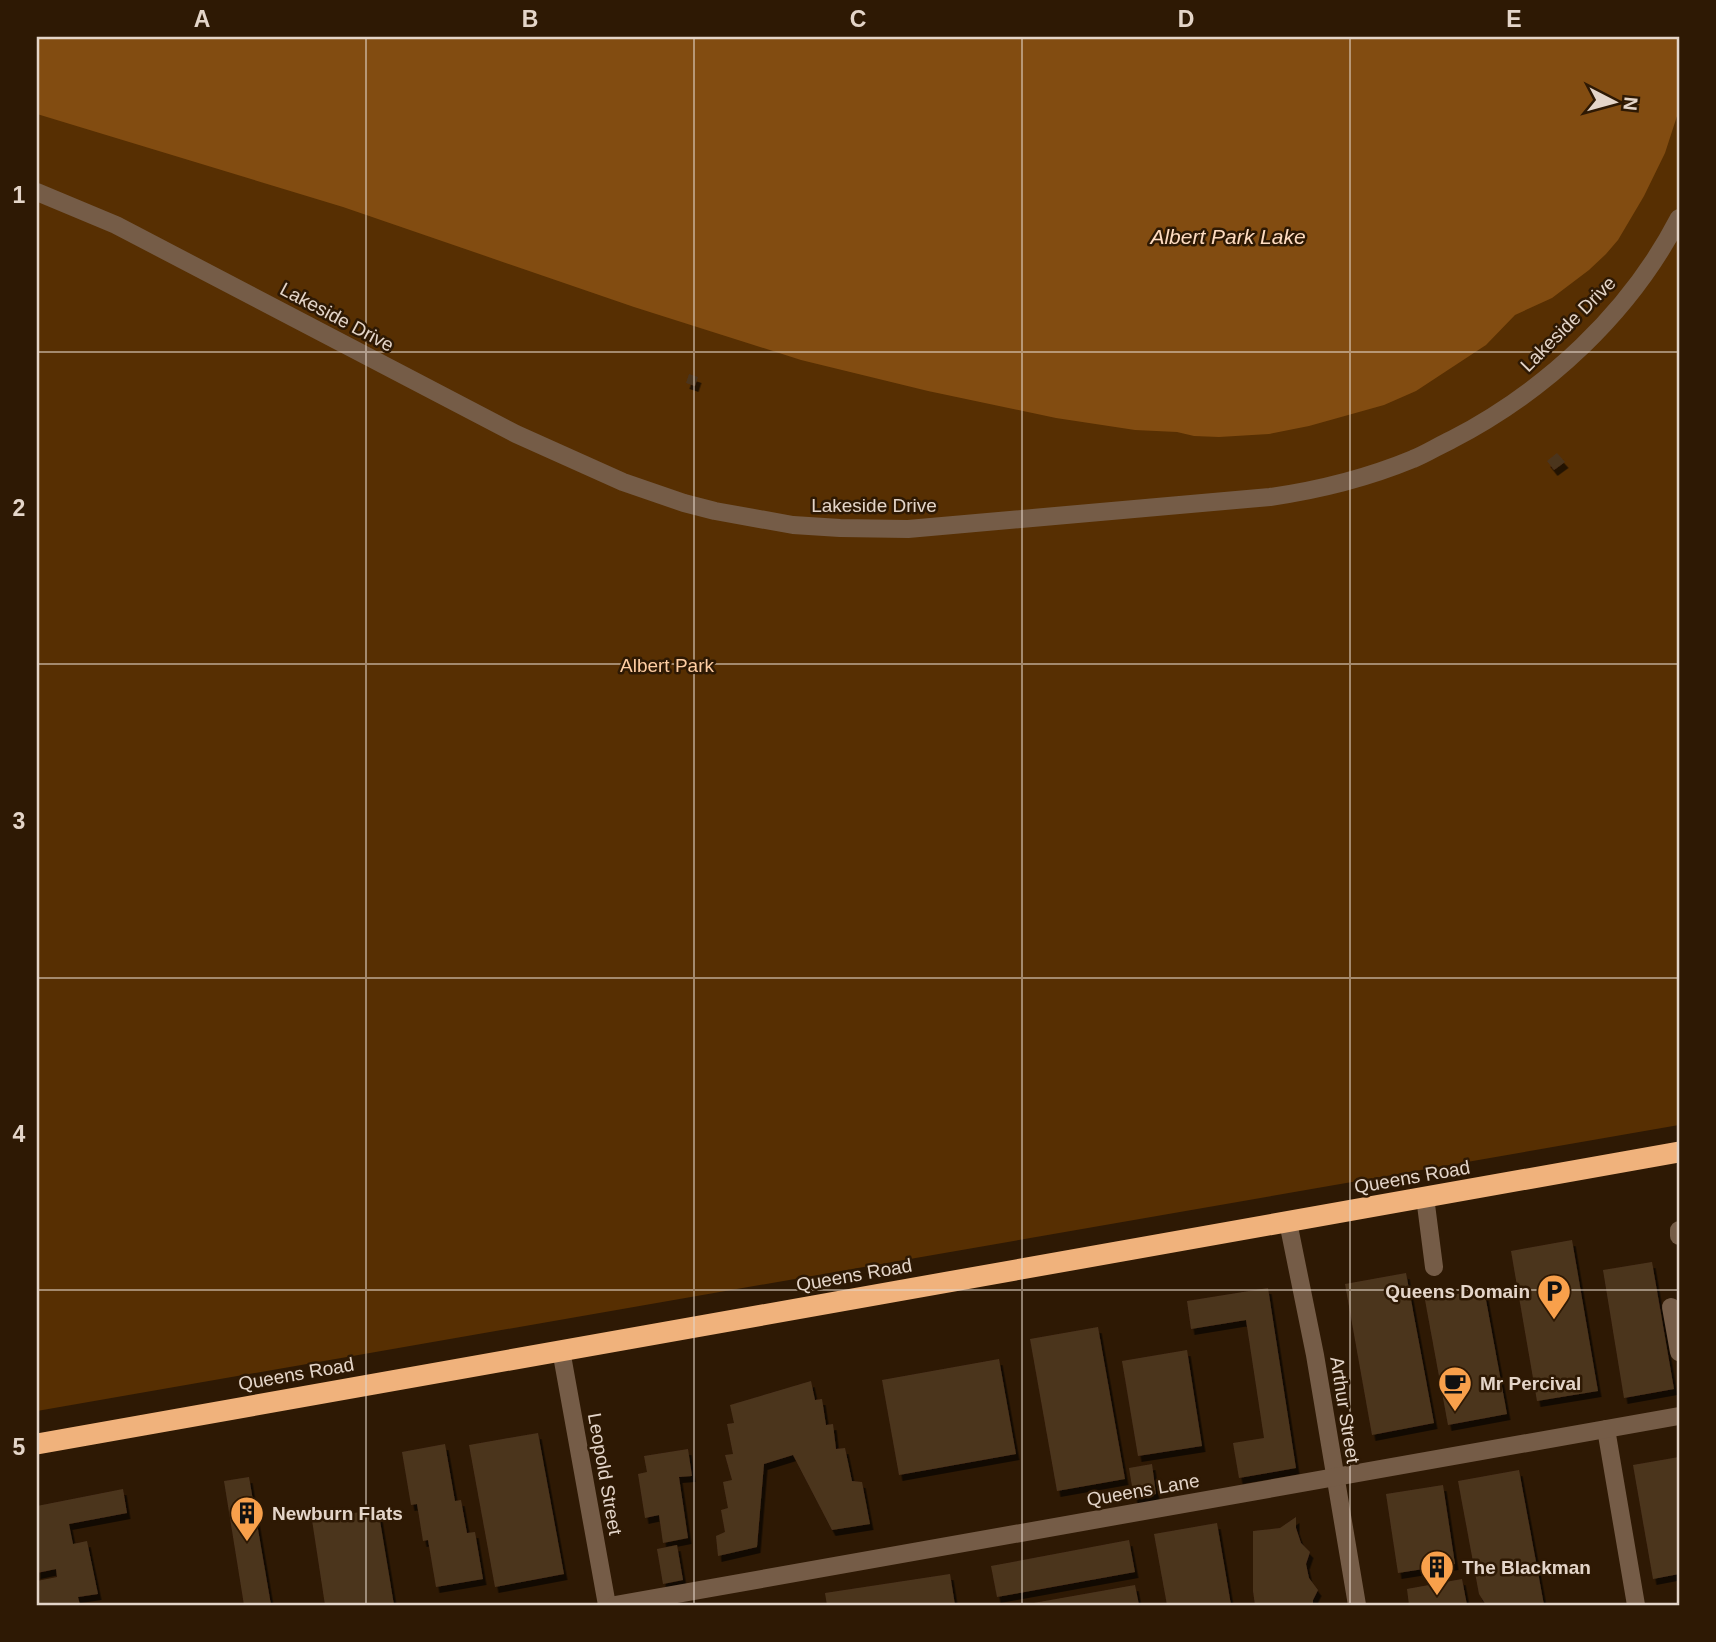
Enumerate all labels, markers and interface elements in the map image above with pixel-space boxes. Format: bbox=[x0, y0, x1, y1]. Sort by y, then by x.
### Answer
text: A bbox=[194, 6, 210, 32]
text: B bbox=[522, 6, 538, 32]
text: C bbox=[850, 6, 866, 32]
text: D bbox=[1178, 6, 1194, 32]
text: E bbox=[1506, 6, 1522, 32]
north arrow bbox=[1580, 66, 1650, 136]
text: N bbox=[1619, 96, 1642, 112]
text: 1 bbox=[13, 182, 26, 208]
water label: Albert Park Lake bbox=[1148, 225, 1306, 248]
street label: Lakeside Drive bbox=[1516, 272, 1620, 376]
street label: Lakeside Drive bbox=[277, 278, 397, 356]
text: 2 bbox=[13, 495, 25, 521]
street label: Lakeside Drive bbox=[811, 495, 937, 516]
park label: Albert Park bbox=[620, 655, 714, 676]
text: 3 bbox=[13, 808, 25, 834]
text: 4 bbox=[13, 1121, 26, 1147]
street label: Queens Road bbox=[1352, 1156, 1472, 1198]
street label: Queens Road bbox=[794, 1254, 914, 1296]
parking icon: Queens Domain bbox=[1535, 1272, 1573, 1321]
place label: Queens Domain bbox=[1385, 1281, 1530, 1302]
street label: Queens Road bbox=[236, 1353, 356, 1395]
street label: Arthur Street bbox=[1326, 1355, 1364, 1466]
cafe icon: Mr Percival bbox=[1436, 1364, 1474, 1413]
place label: Mr Percival bbox=[1480, 1373, 1581, 1394]
street label: Leopold Street bbox=[584, 1411, 626, 1537]
text: 5 bbox=[13, 1434, 26, 1460]
street label: Queens Lane bbox=[1085, 1470, 1201, 1510]
building icon: Newburn Flats bbox=[228, 1494, 266, 1543]
place label: Newburn Flats bbox=[272, 1503, 403, 1524]
building icon: The Blackman bbox=[1418, 1548, 1456, 1597]
place label: The Blackman bbox=[1462, 1557, 1591, 1578]

